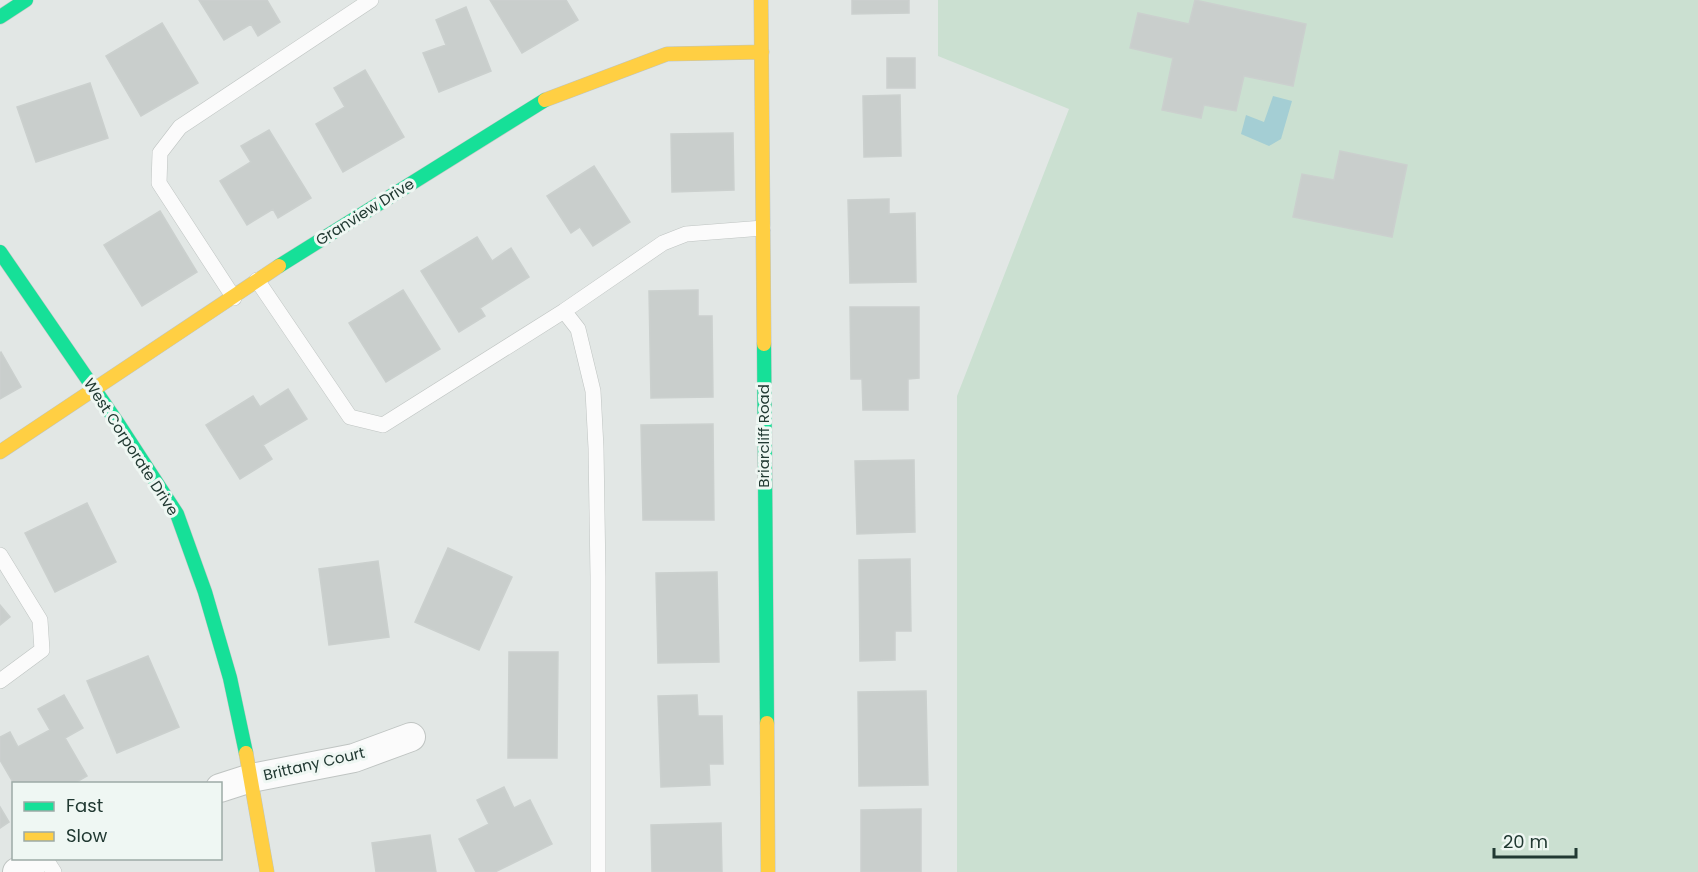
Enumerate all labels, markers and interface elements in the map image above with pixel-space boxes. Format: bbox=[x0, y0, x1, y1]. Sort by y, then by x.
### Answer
street label: Granview Drive bbox=[312, 173, 418, 250]
street label: West Corporate Drive bbox=[79, 374, 184, 519]
street label: Briarcliff Road bbox=[753, 384, 774, 488]
street label: Brittany Court bbox=[261, 742, 367, 785]
legend bbox=[12, 782, 222, 860]
text: Fast bbox=[66, 793, 103, 818]
scale bar bbox=[1494, 821, 1576, 859]
text: Slow bbox=[66, 823, 108, 848]
text: 20 m bbox=[1503, 829, 1548, 854]

